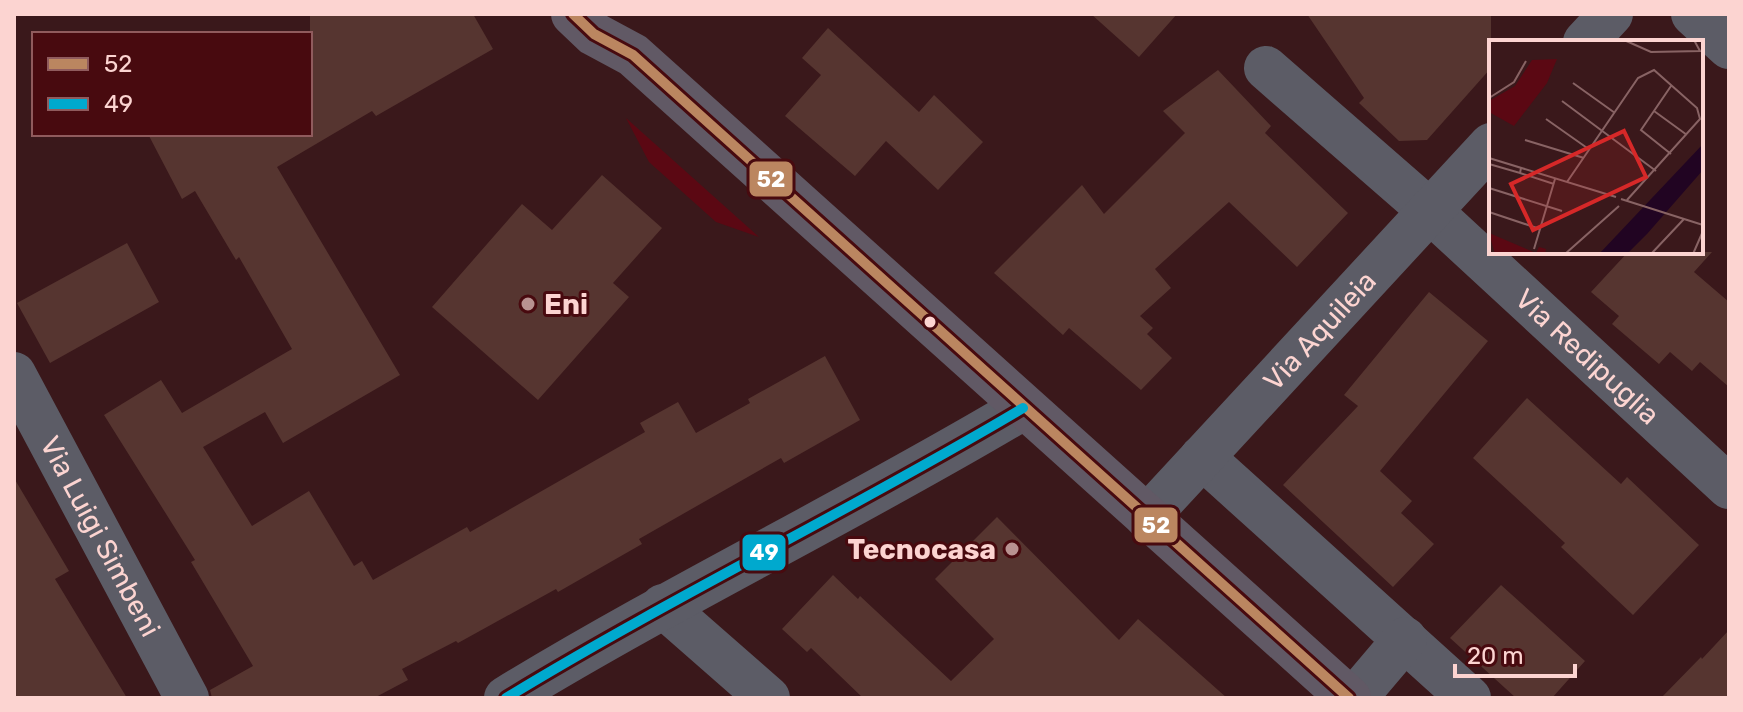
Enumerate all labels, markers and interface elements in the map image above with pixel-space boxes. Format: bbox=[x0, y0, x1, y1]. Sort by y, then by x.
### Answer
legend bbox=[32, 32, 312, 136]
inset map bbox=[1489, 40, 1703, 254]
text: 52 bbox=[104, 50, 132, 78]
text: 49 bbox=[104, 90, 133, 118]
line badge: 52 bbox=[748, 160, 794, 198]
text: 52 bbox=[757, 166, 785, 193]
street label: Via Aquileia bbox=[1257, 264, 1383, 397]
street label: Via Redipuglia bbox=[1508, 282, 1666, 431]
place label: Eni bbox=[544, 288, 588, 321]
marker: Eni bbox=[519, 295, 537, 313]
unlabelled marker bbox=[922, 314, 938, 330]
street label: Via Luigi Simbeni bbox=[33, 431, 167, 642]
line badge: 52 bbox=[1133, 506, 1179, 544]
text: 52 bbox=[1142, 512, 1170, 539]
line badge: 49 bbox=[741, 533, 787, 572]
place label: Tecnocasa bbox=[848, 533, 996, 566]
text: 49 bbox=[749, 539, 779, 566]
marker: Tecnocasa bbox=[1003, 540, 1021, 558]
scale bar bbox=[1455, 628, 1575, 678]
text: 20 m bbox=[1467, 642, 1524, 670]

